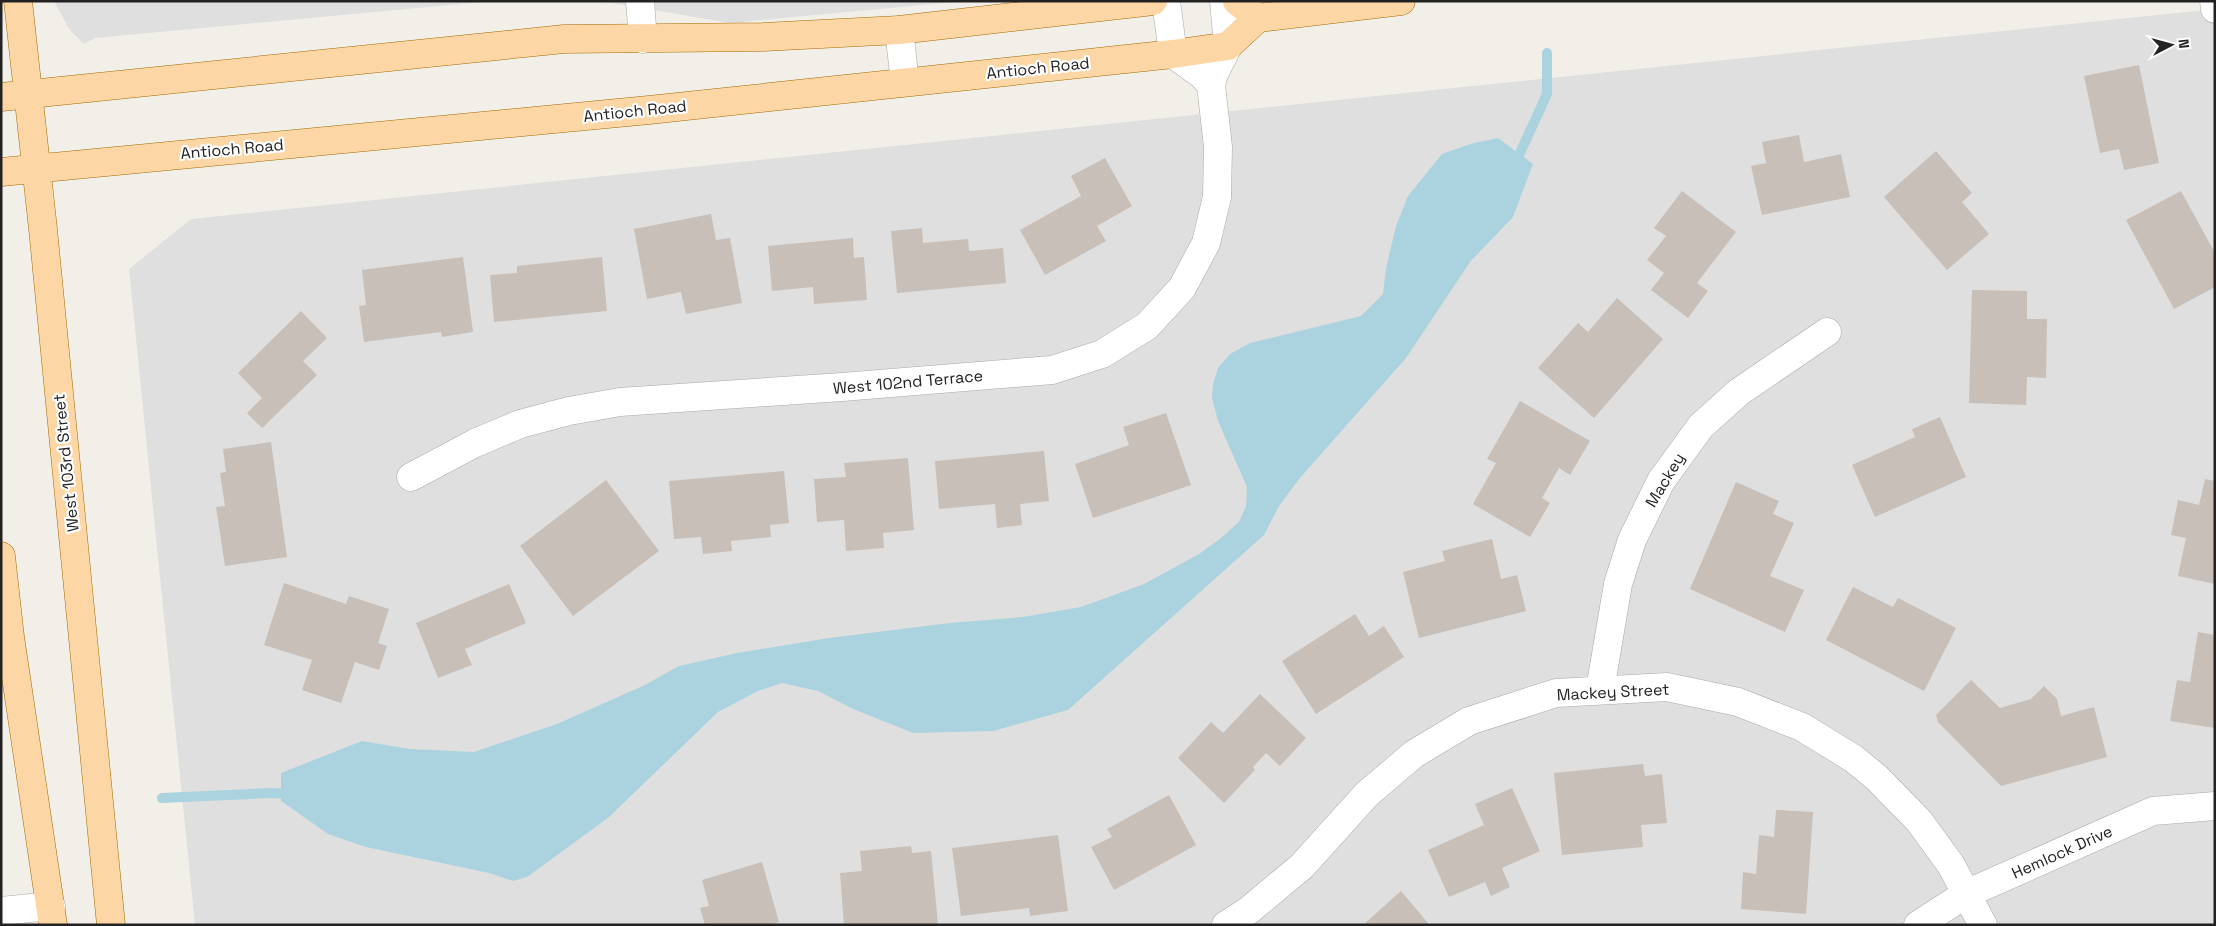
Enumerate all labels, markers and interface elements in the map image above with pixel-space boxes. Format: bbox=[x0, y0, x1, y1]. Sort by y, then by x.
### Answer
north arrow bbox=[2146, 20, 2196, 70]
text: N bbox=[2174, 38, 2193, 49]
street label: Antioch Road bbox=[985, 52, 1091, 84]
street label: Antioch Road bbox=[582, 95, 688, 127]
street label: Antioch Road bbox=[179, 134, 285, 164]
street label: West 102nd Terrace bbox=[832, 365, 984, 399]
street label: West 103rd Street bbox=[48, 393, 84, 533]
street label: Mackey bbox=[1641, 449, 1689, 511]
street label: Mackey Street bbox=[1556, 679, 1670, 705]
street label: Hemlock Drive bbox=[2008, 820, 2116, 884]

